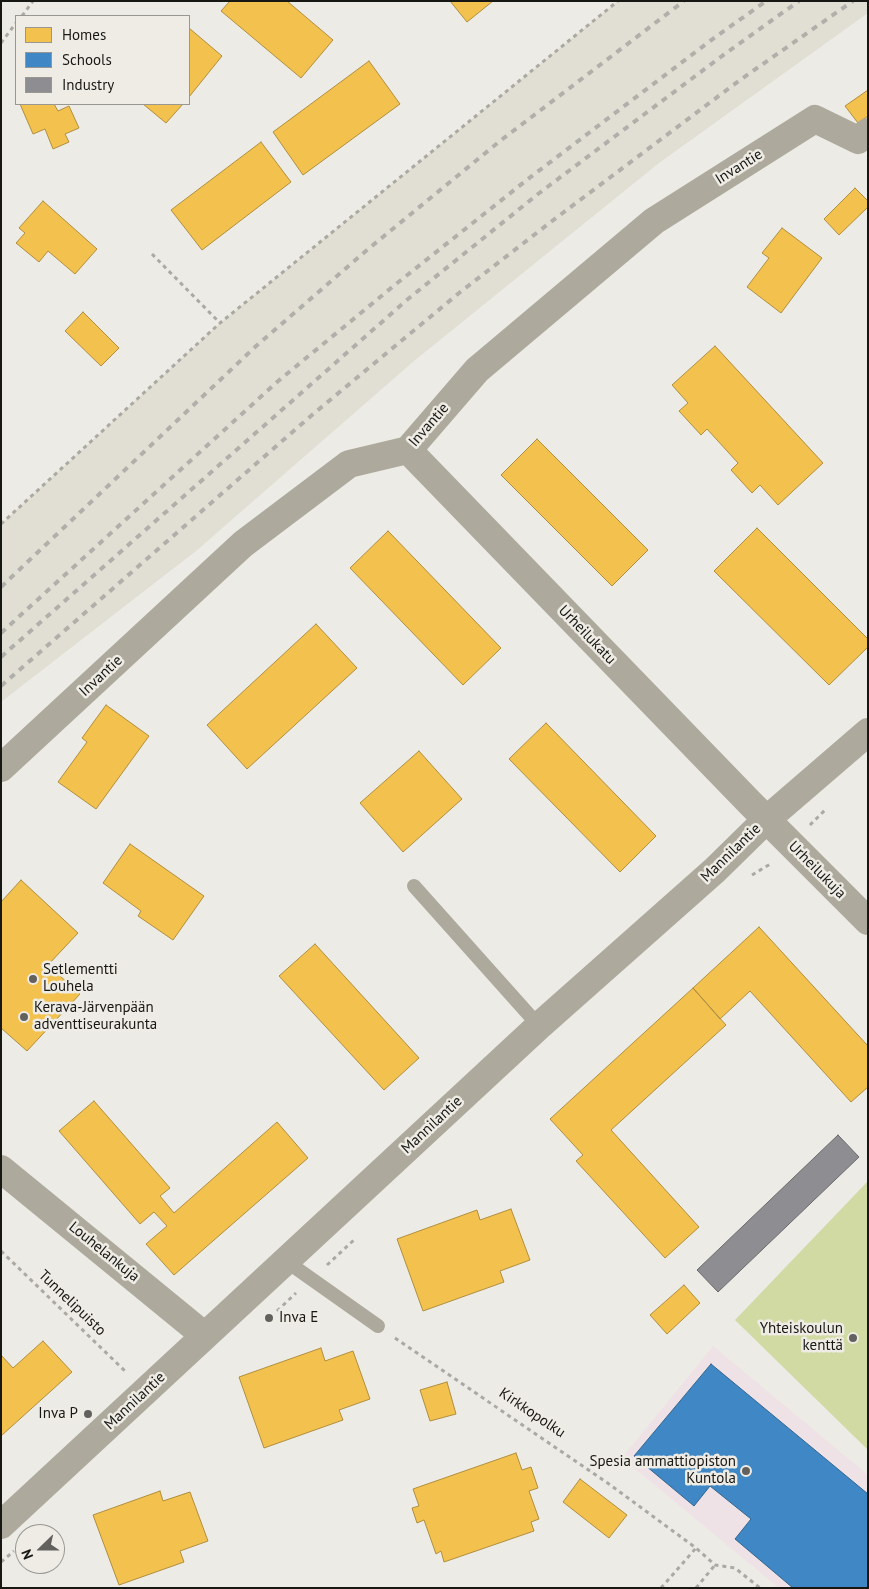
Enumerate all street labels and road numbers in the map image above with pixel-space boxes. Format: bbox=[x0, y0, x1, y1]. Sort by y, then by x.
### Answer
street label: Invantie bbox=[712, 146, 766, 188]
street label: Invantie bbox=[405, 399, 453, 451]
street label: Urheilukatu bbox=[554, 602, 620, 668]
street label: Invantie bbox=[76, 652, 126, 700]
street label: Mannilantie bbox=[697, 820, 765, 886]
street label: Urheilukuja bbox=[785, 838, 849, 902]
street label: Mannilantie bbox=[398, 1092, 466, 1158]
street label: Louhelankuja bbox=[65, 1218, 143, 1286]
street label: Tunnelipuisto bbox=[35, 1266, 109, 1340]
street label: Mannilantie bbox=[101, 1368, 169, 1434]
street label: Kirkkopolku bbox=[495, 1384, 569, 1442]

